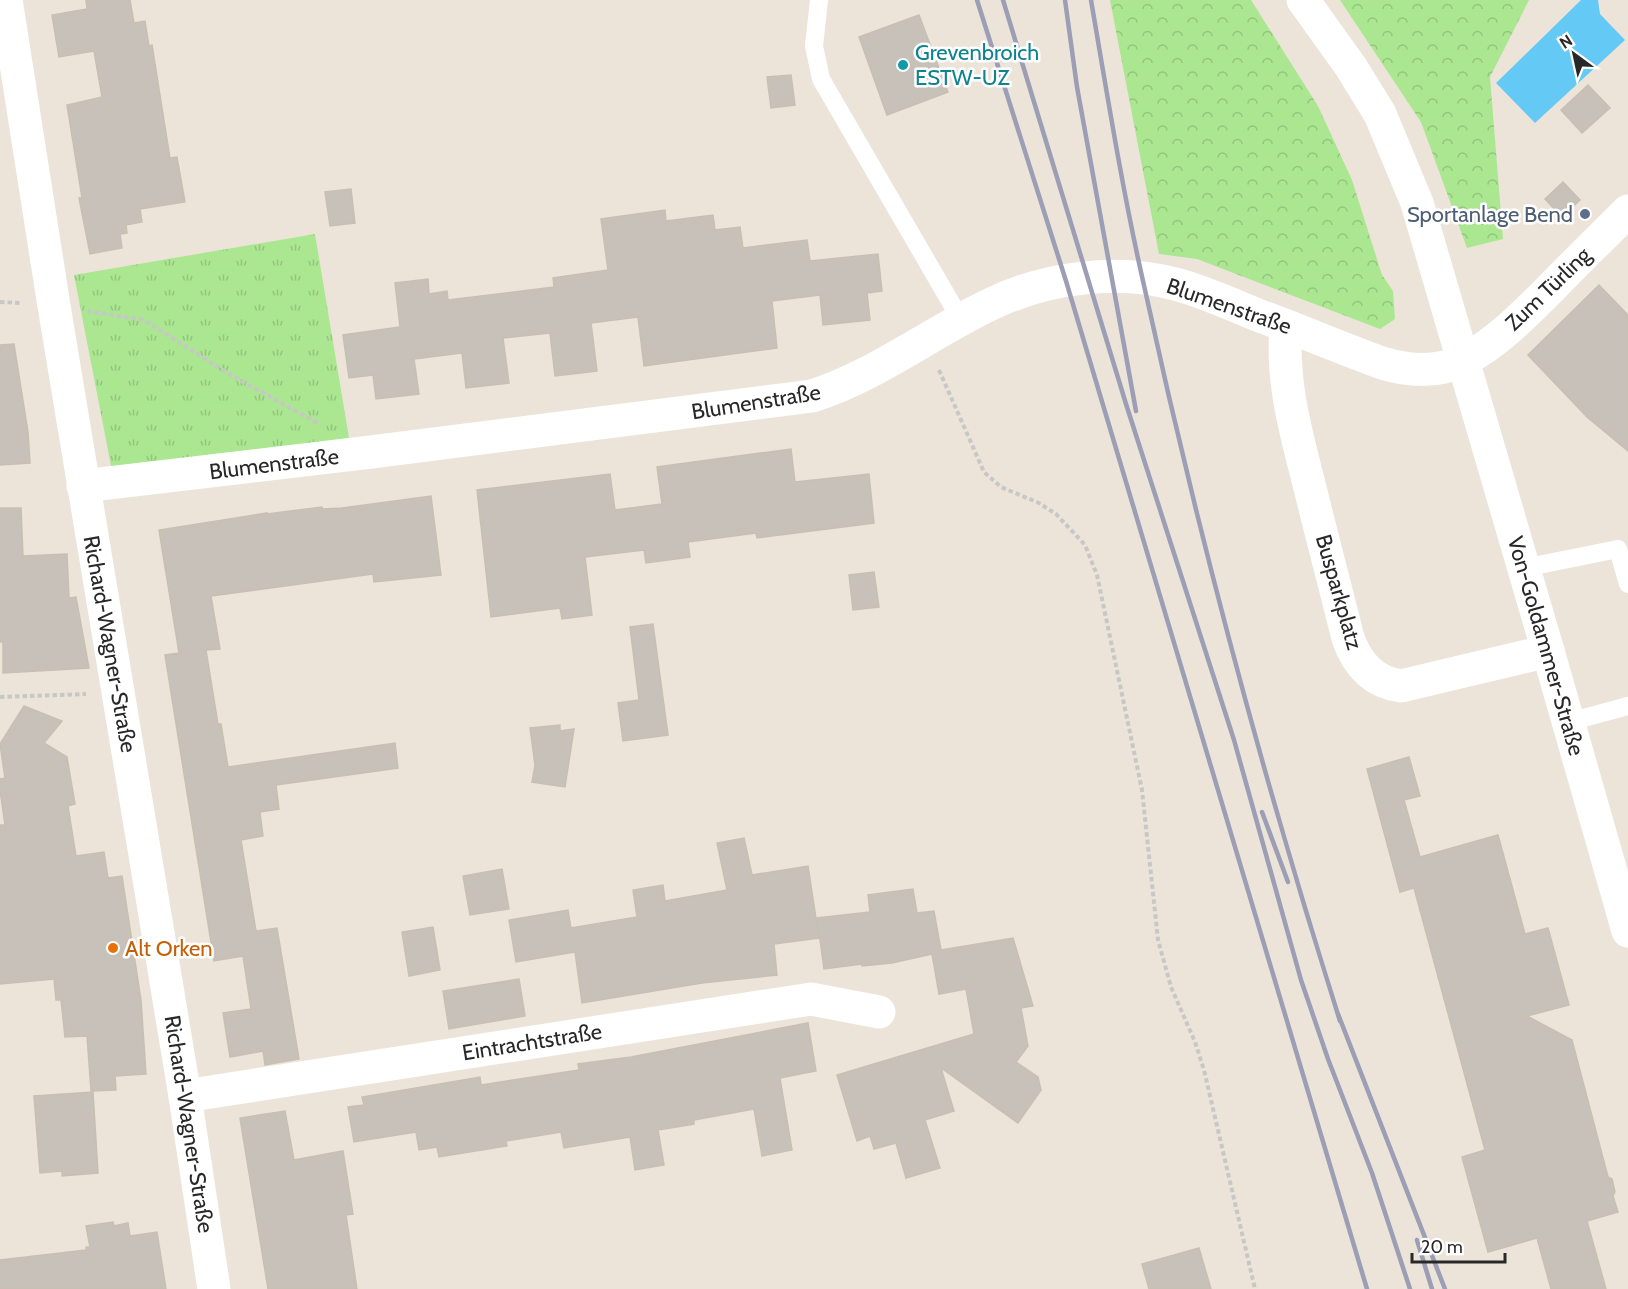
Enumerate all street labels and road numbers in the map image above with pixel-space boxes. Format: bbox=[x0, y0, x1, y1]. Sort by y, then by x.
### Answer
street label: Zum Türling bbox=[1500, 241, 1597, 336]
street label: Blumenstraße bbox=[1163, 272, 1295, 340]
street label: Blumenstraße bbox=[690, 378, 822, 426]
street label: Blumenstraße bbox=[208, 443, 340, 485]
street label: Busparkplatz bbox=[1310, 531, 1368, 653]
street label: Richard-Wagner-Straße bbox=[78, 533, 142, 755]
street label: Von-Goldammer-Straße bbox=[1502, 533, 1590, 759]
street label: Richard-Wagner-Straße bbox=[158, 1013, 220, 1235]
street label: Eintrachtstraße bbox=[460, 1018, 604, 1066]

